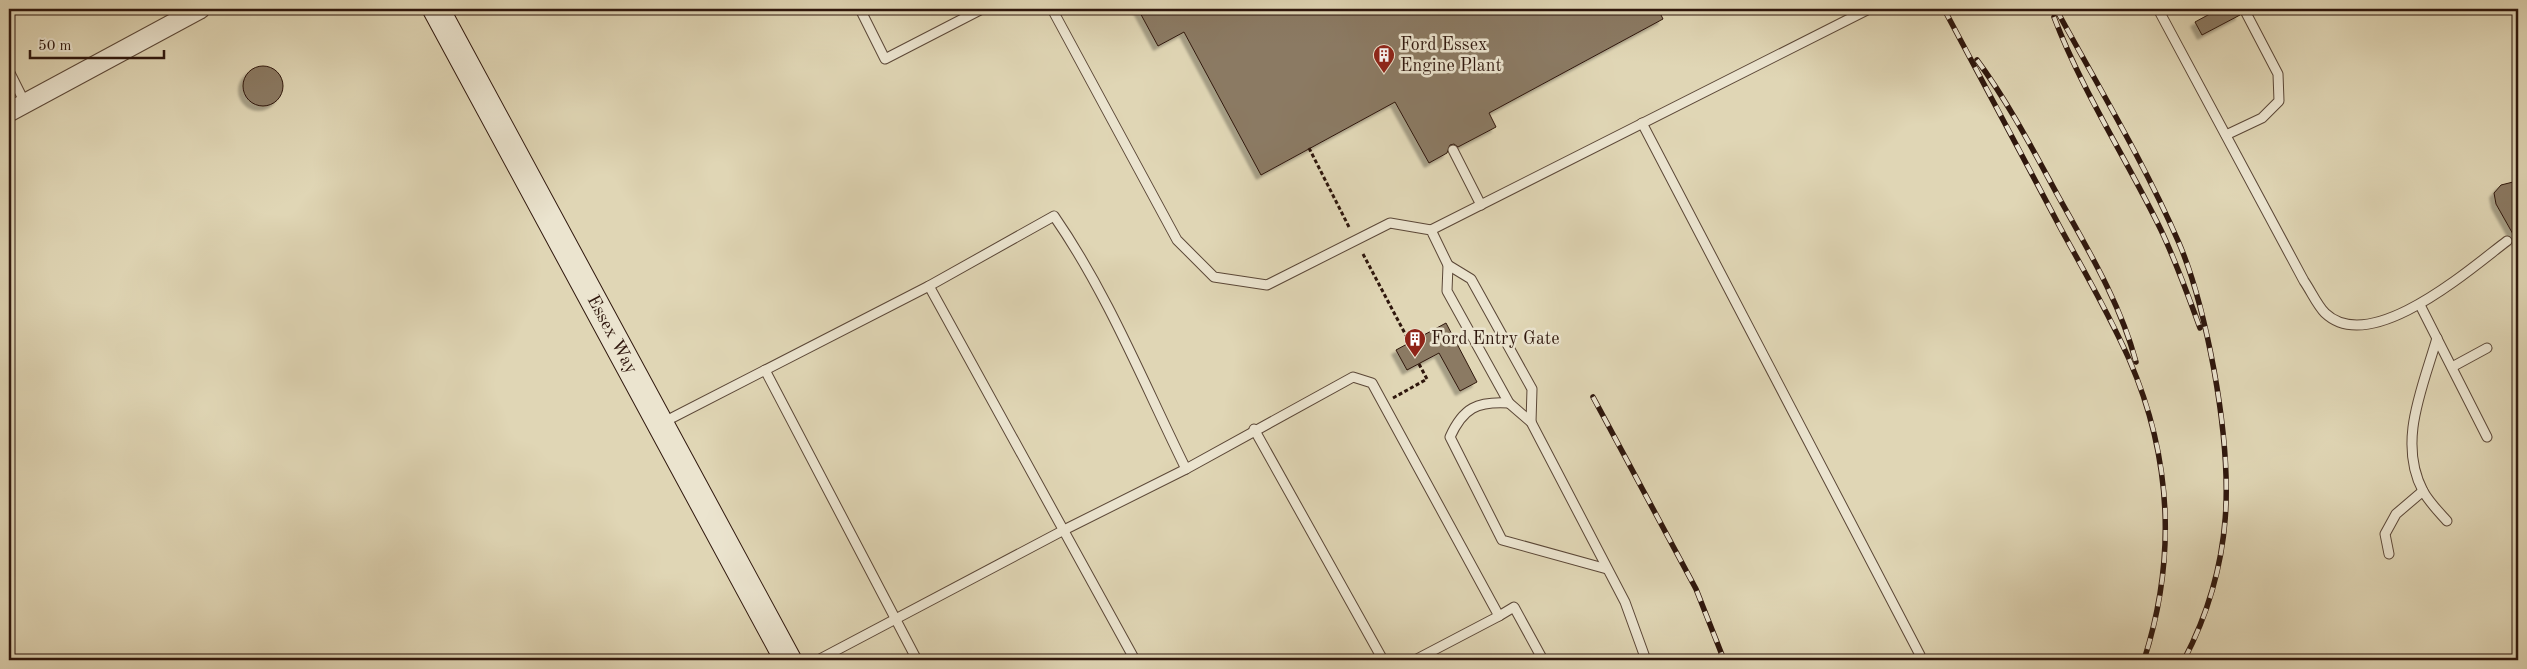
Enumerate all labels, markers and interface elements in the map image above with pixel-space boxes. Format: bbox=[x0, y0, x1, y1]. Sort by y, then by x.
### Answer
scale bar bbox=[30, 28, 164, 60]
place label: Ford Essex Engine Plant bbox=[1400, 36, 1502, 75]
text: 50 m bbox=[38, 39, 72, 54]
building icon: Ford Essex Engine Plant bbox=[1372, 43, 1396, 74]
street label: Essex Way bbox=[583, 292, 641, 377]
building icon: Ford Entry Gate bbox=[1403, 327, 1427, 358]
place label: Ford Entry Gate bbox=[1431, 330, 1559, 348]

